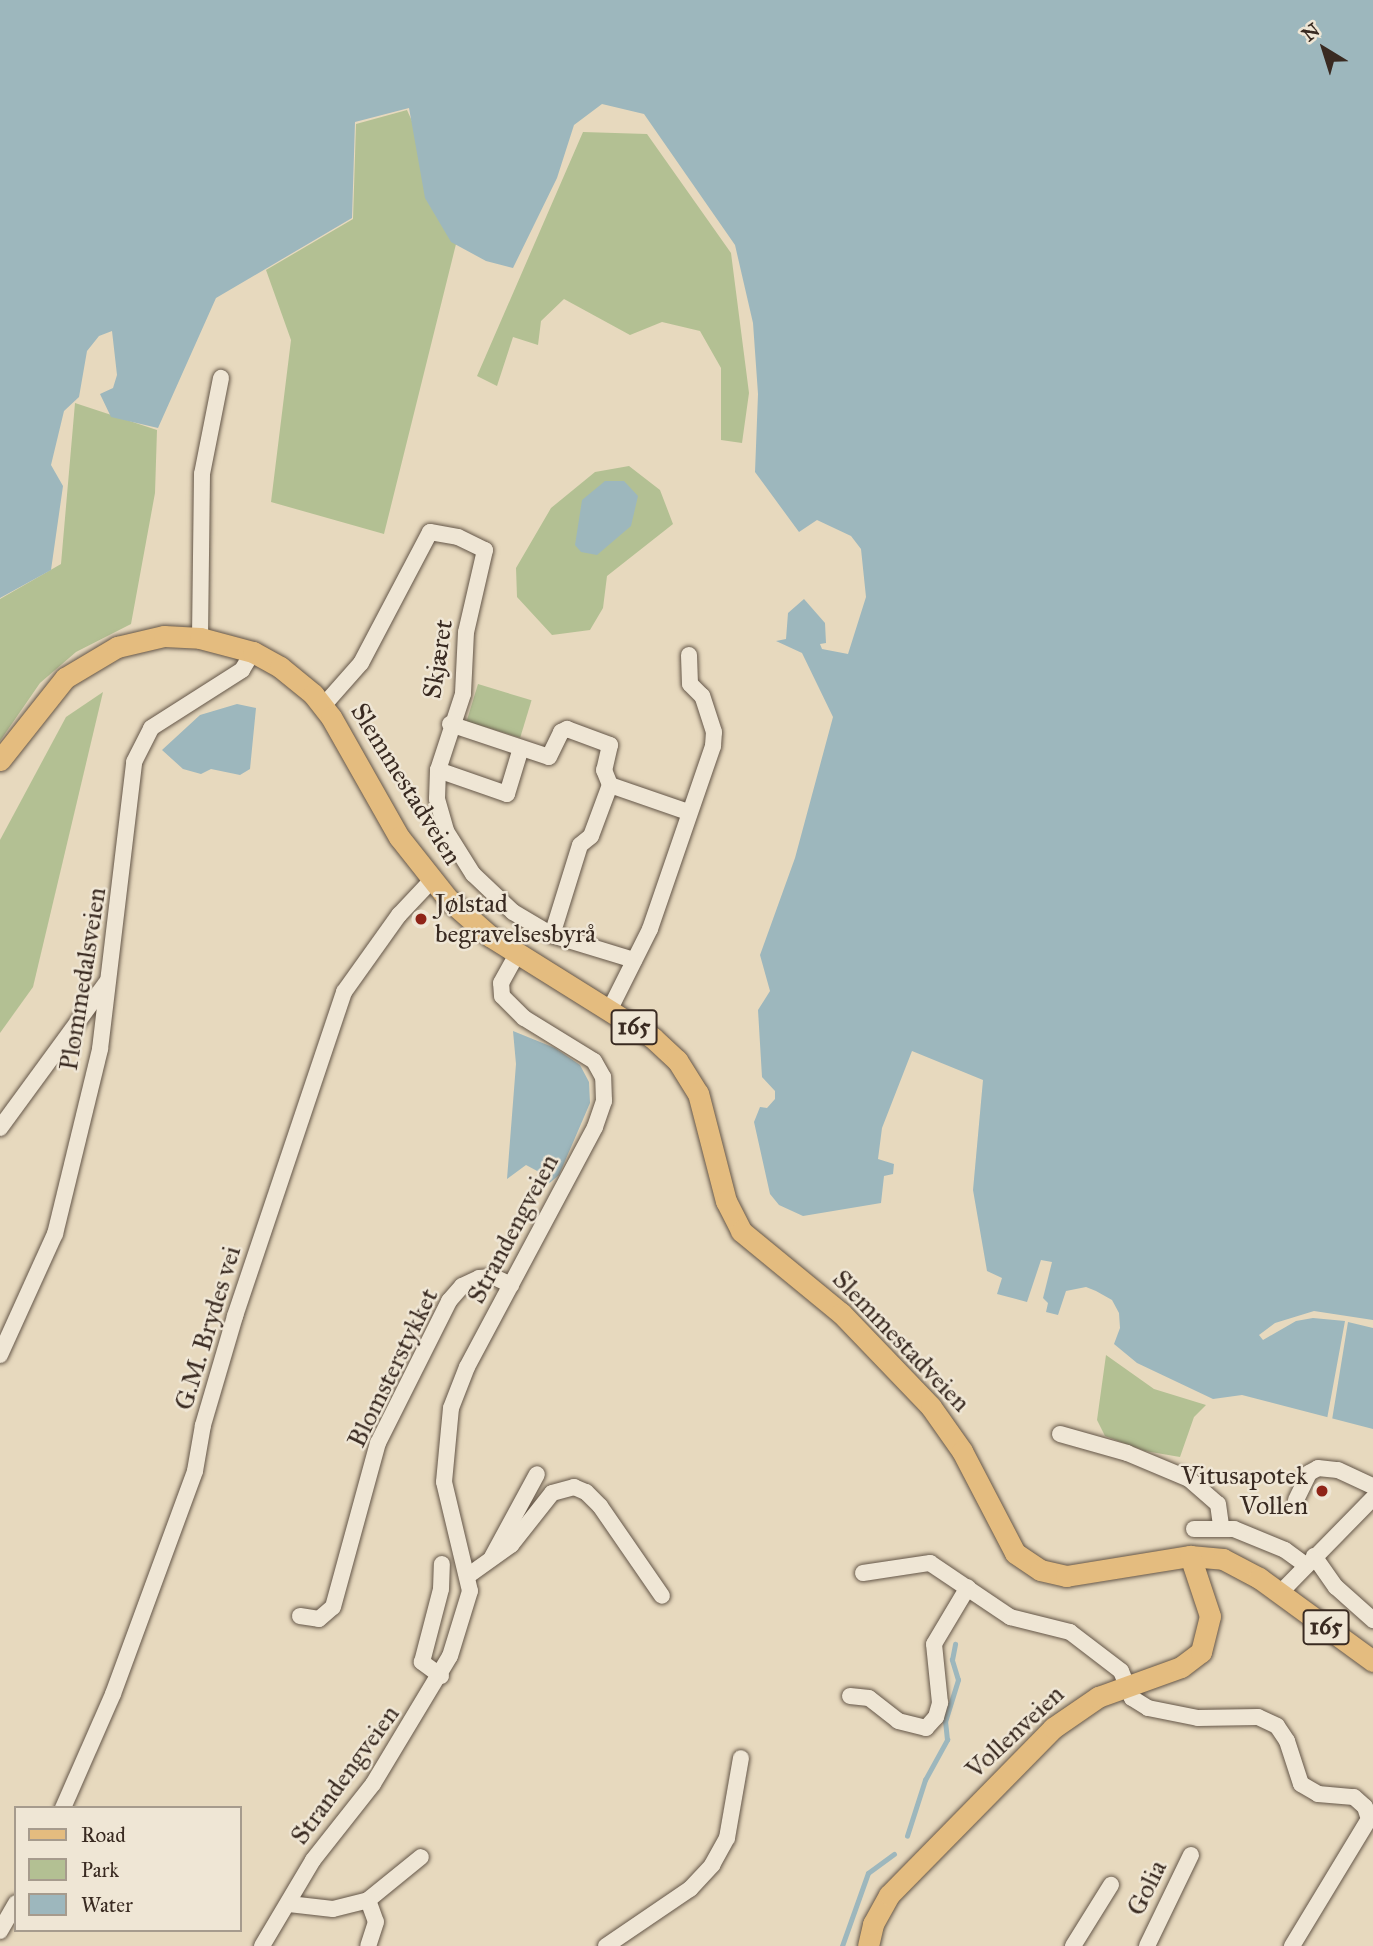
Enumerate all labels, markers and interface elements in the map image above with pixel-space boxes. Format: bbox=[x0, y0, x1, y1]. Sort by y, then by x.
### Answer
north arrow bbox=[1289, 14, 1359, 84]
text: N bbox=[1297, 18, 1324, 46]
street label: Skjæret bbox=[416, 617, 460, 701]
street label: Slemmestadveien bbox=[344, 697, 468, 871]
street label: Plommedalsveien bbox=[53, 885, 113, 1073]
place label: Jølstad begravelsesbyrå bbox=[435, 888, 596, 950]
marker: Jølstad begravelsesbyrå bbox=[413, 911, 429, 927]
road number: 165 bbox=[610, 1007, 658, 1048]
street label: Strandengveien bbox=[461, 1149, 565, 1309]
street label: G.M. Brydes vei bbox=[168, 1242, 248, 1414]
street label: Slemmestadveien bbox=[826, 1264, 976, 1418]
street label: Blomsterstykket bbox=[341, 1283, 445, 1453]
place label: Vitusapotek Vollen bbox=[1181, 1460, 1308, 1522]
marker: Vitusapotek Vollen bbox=[1314, 1483, 1330, 1499]
road number: 165 bbox=[1302, 1606, 1350, 1647]
street label: Vollenveien bbox=[959, 1679, 1071, 1785]
street label: Strandengveien bbox=[284, 1699, 406, 1851]
legend bbox=[14, 1806, 242, 1932]
text: Road bbox=[81, 1822, 126, 1848]
street label: Golia bbox=[1120, 1855, 1174, 1921]
text: Park bbox=[81, 1857, 119, 1883]
text: Water bbox=[81, 1892, 133, 1918]

